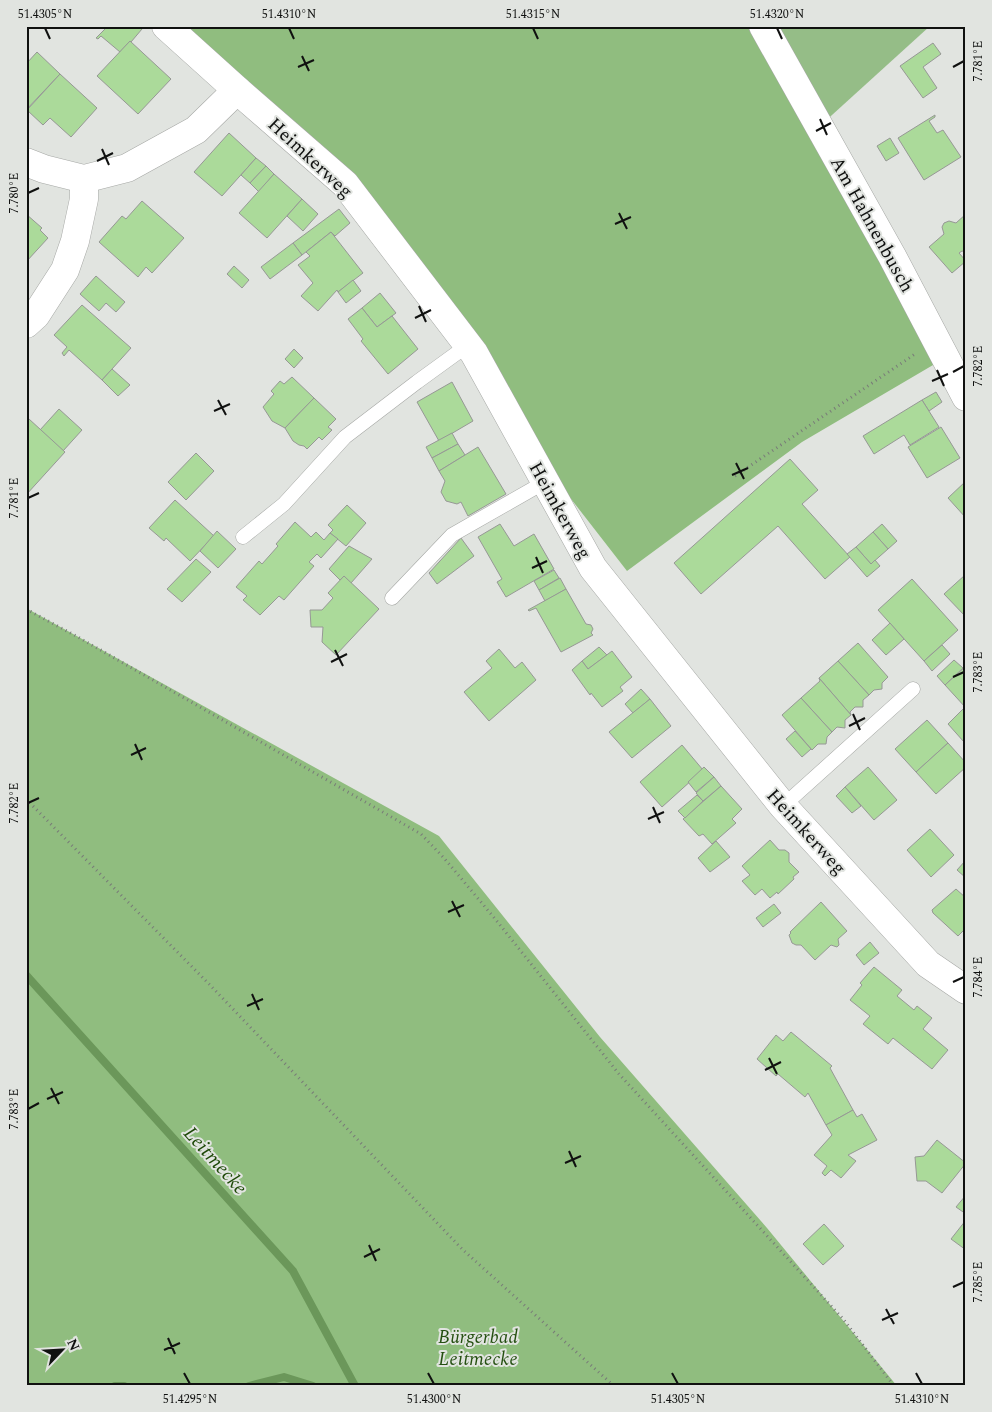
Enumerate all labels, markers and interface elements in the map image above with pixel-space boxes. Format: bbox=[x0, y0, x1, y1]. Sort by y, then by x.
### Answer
text: 51.4305°N bbox=[18, 5, 72, 24]
text: 51.4310°N bbox=[262, 5, 316, 24]
text: 51.4315°N bbox=[506, 5, 560, 24]
text: 51.4320°N bbox=[750, 5, 804, 24]
text: 7.781°E bbox=[969, 41, 988, 81]
street label: Heimkerweg bbox=[261, 111, 359, 205]
street label: Am Hahnenbusch bbox=[822, 151, 921, 298]
text: 7.780°E bbox=[5, 173, 24, 213]
text: 7.782°E bbox=[969, 346, 988, 386]
street label: Heimkerweg bbox=[521, 457, 598, 565]
text: 7.781°E bbox=[5, 478, 24, 518]
text: 7.783°E bbox=[969, 652, 988, 692]
street label: Heimkerweg bbox=[759, 782, 853, 882]
text: 7.782°E bbox=[5, 783, 24, 823]
text: 7.784°E bbox=[969, 957, 988, 997]
text: 7.783°E bbox=[5, 1089, 24, 1129]
water label: Leitmecke bbox=[176, 1120, 254, 1202]
text: 7.785°E bbox=[969, 1262, 988, 1302]
park label: Bürgerbad Leitmecke bbox=[438, 1323, 518, 1374]
north arrow bbox=[38, 1324, 88, 1374]
text: N bbox=[61, 1335, 85, 1354]
text: 51.4295°N bbox=[163, 1390, 217, 1409]
text: 51.4300°N bbox=[407, 1390, 461, 1409]
text: 51.4305°N bbox=[651, 1390, 705, 1409]
text: 51.4310°N bbox=[895, 1390, 949, 1409]

